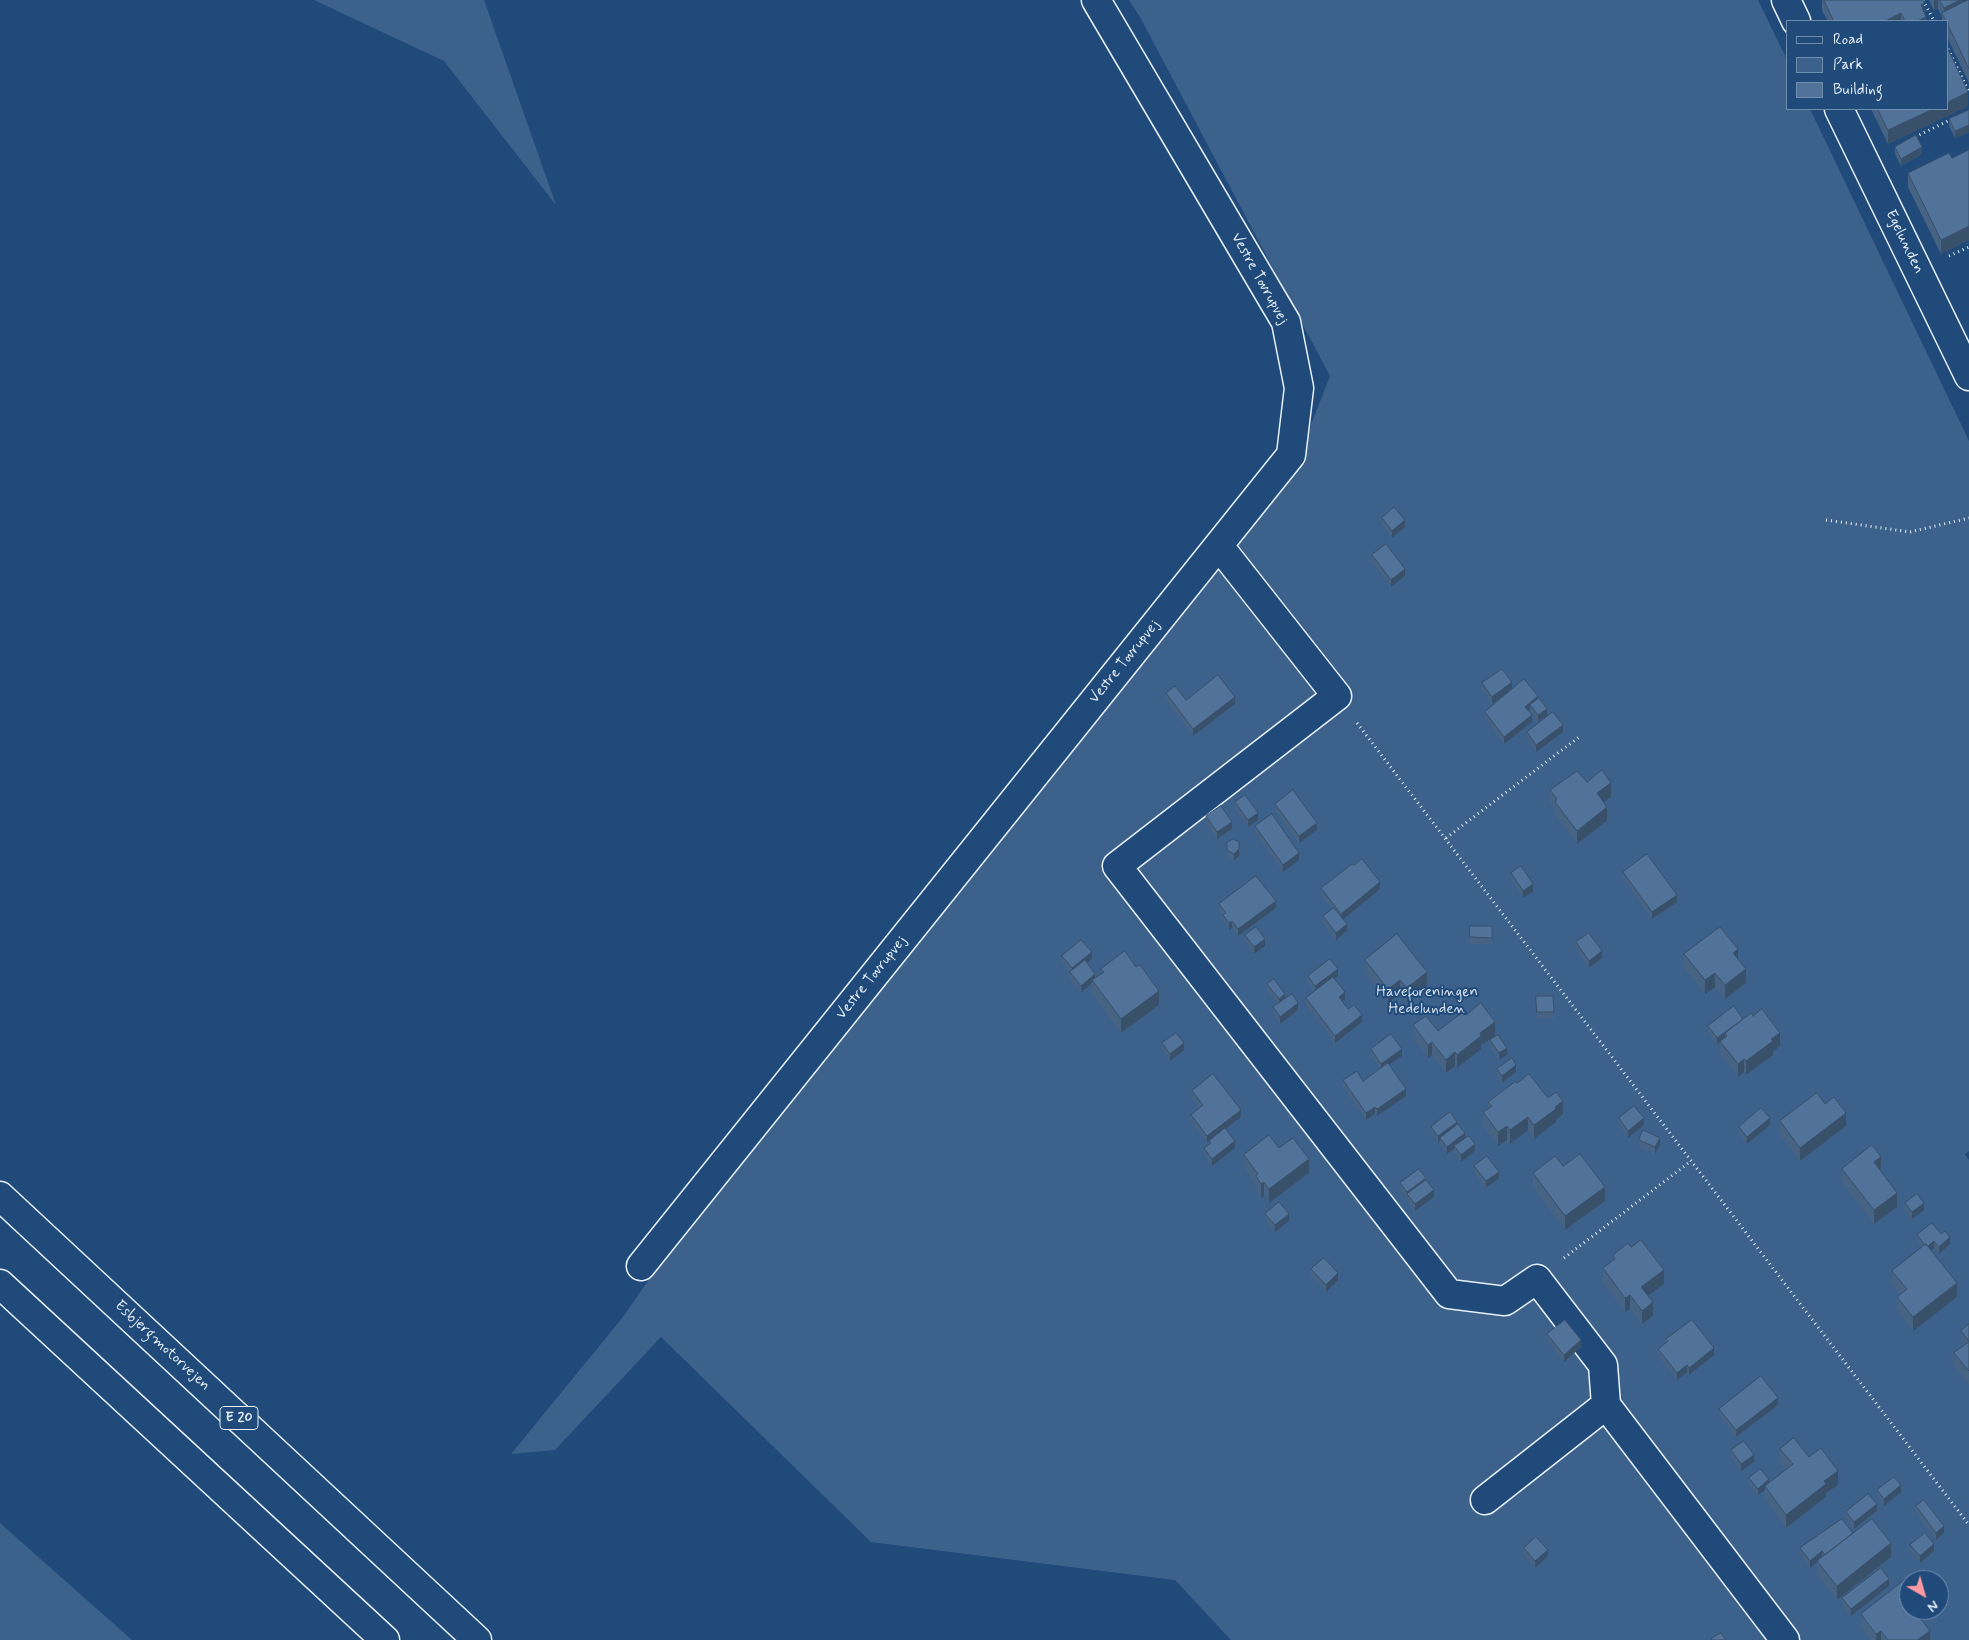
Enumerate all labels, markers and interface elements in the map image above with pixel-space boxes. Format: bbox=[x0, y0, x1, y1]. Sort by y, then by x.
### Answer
legend bbox=[1786, 20, 1949, 110]
text: Road bbox=[1833, 30, 1863, 50]
text: Park bbox=[1833, 55, 1863, 75]
text: Building bbox=[1833, 80, 1883, 100]
street label: Egelunden bbox=[1881, 207, 1927, 277]
street label: Vestre Tovrupvej bbox=[1226, 230, 1292, 328]
street label: Vestre Tovrupvej bbox=[1086, 617, 1164, 707]
street label: Vestre Tovrupvej bbox=[833, 933, 911, 1023]
park label: Haveforeningen Hedelunden bbox=[1376, 984, 1478, 1019]
street label: Esbjergmotorvejen bbox=[110, 1297, 214, 1395]
road number: E 20 bbox=[220, 1406, 258, 1430]
north arrow bbox=[1899, 1570, 1949, 1620]
text: N bbox=[1923, 1596, 1942, 1616]

